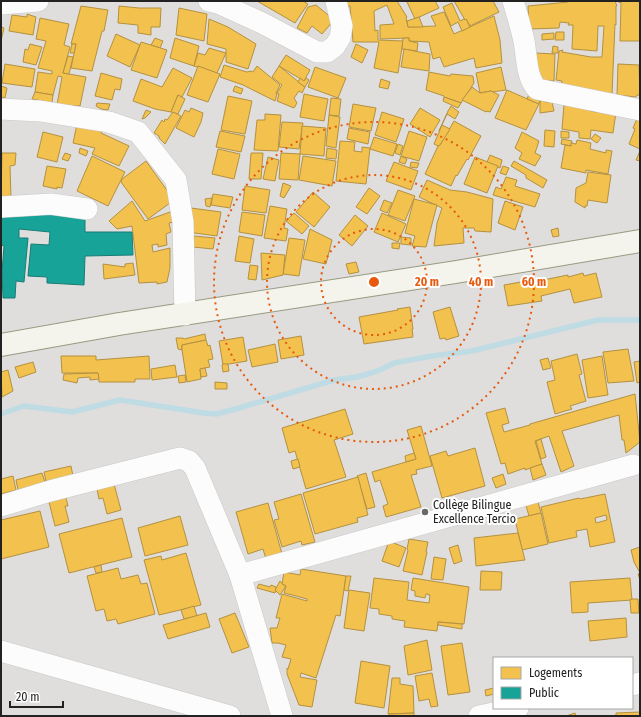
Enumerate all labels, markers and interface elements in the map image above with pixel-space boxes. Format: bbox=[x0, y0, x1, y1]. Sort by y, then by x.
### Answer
centre of rings bbox=[367, 275, 381, 289]
text: 20 m bbox=[414, 275, 439, 289]
text: 40 m bbox=[469, 275, 493, 289]
text: 60 m bbox=[522, 275, 546, 289]
place label: Collège Bilingue Excellence Tercio bbox=[433, 498, 516, 526]
marker: Collège Bilingue Excellence Tercio bbox=[420, 507, 430, 517]
legend bbox=[493, 657, 633, 709]
text: Logements bbox=[529, 666, 582, 680]
scale bar bbox=[10, 683, 63, 709]
text: Public bbox=[529, 686, 559, 700]
text: 20 m bbox=[16, 690, 40, 704]

